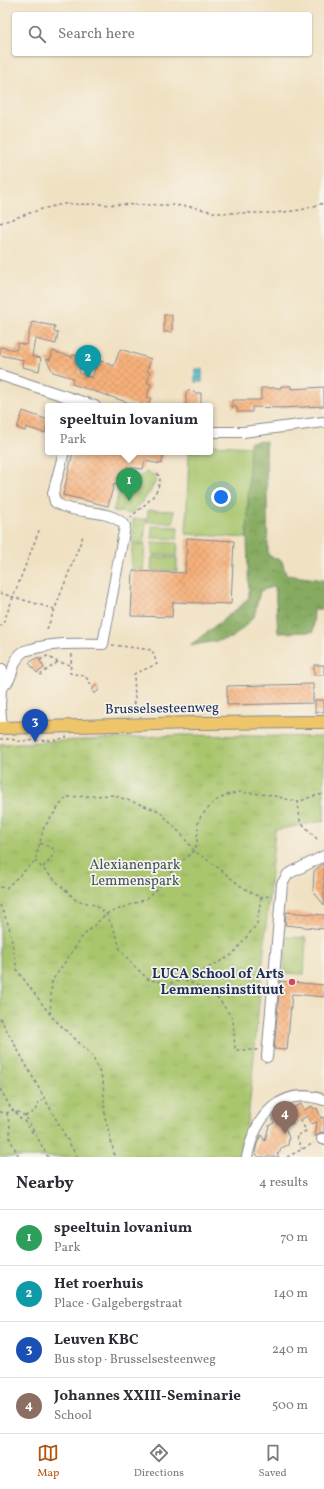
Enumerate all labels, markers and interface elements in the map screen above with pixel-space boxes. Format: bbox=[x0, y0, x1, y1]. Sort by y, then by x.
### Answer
search box bbox=[12, 12, 312, 56]
icon: search bbox=[26, 23, 48, 45]
text: Search here bbox=[58, 24, 135, 45]
pin: 2 bbox=[75, 345, 101, 378]
popup bbox=[45, 403, 213, 455]
text: speeltuin lovanium bbox=[60, 410, 198, 431]
text: Park bbox=[60, 431, 86, 449]
pin: 1 bbox=[116, 468, 142, 501]
your location bbox=[211, 487, 231, 507]
street label: Brusselsesteenweg bbox=[105, 699, 219, 719]
pin: 3 bbox=[22, 709, 48, 742]
park label: Alexianenpark Lemmenspark bbox=[90, 856, 181, 891]
place label: LUCA School of Arts Lemmensinstituut bbox=[152, 965, 284, 1000]
marker: LUCA School of Arts Lemmensinstituut bbox=[287, 977, 297, 987]
pin: 4 bbox=[272, 1101, 298, 1134]
text: Nearby bbox=[16, 1172, 74, 1195]
text: 4 results bbox=[259, 1174, 308, 1192]
text: speeltuin lovanium bbox=[54, 1218, 192, 1239]
text: 1 bbox=[26, 1229, 32, 1247]
text: 70 m bbox=[280, 1229, 308, 1247]
text: Park bbox=[54, 1239, 81, 1257]
text: Het roerhuis bbox=[54, 1274, 143, 1295]
text: 2 bbox=[26, 1285, 32, 1303]
text: 140 m bbox=[274, 1285, 308, 1303]
text: Place · Galgebergstraat bbox=[54, 1295, 183, 1313]
text: Leuven KBC bbox=[54, 1330, 139, 1351]
text: 3 bbox=[26, 1341, 32, 1359]
text: 240 m bbox=[272, 1341, 308, 1359]
text: Bus stop · Brusselsesteenweg bbox=[54, 1351, 216, 1369]
text: Johannes XXIII-Seminarie bbox=[54, 1386, 241, 1407]
text: 4 bbox=[25, 1397, 33, 1415]
text: 500 m bbox=[272, 1397, 308, 1415]
text: School bbox=[54, 1407, 92, 1425]
tab: Map bbox=[37, 1442, 59, 1481]
tab: Directions bbox=[134, 1442, 184, 1481]
tab: Saved bbox=[258, 1442, 287, 1481]

